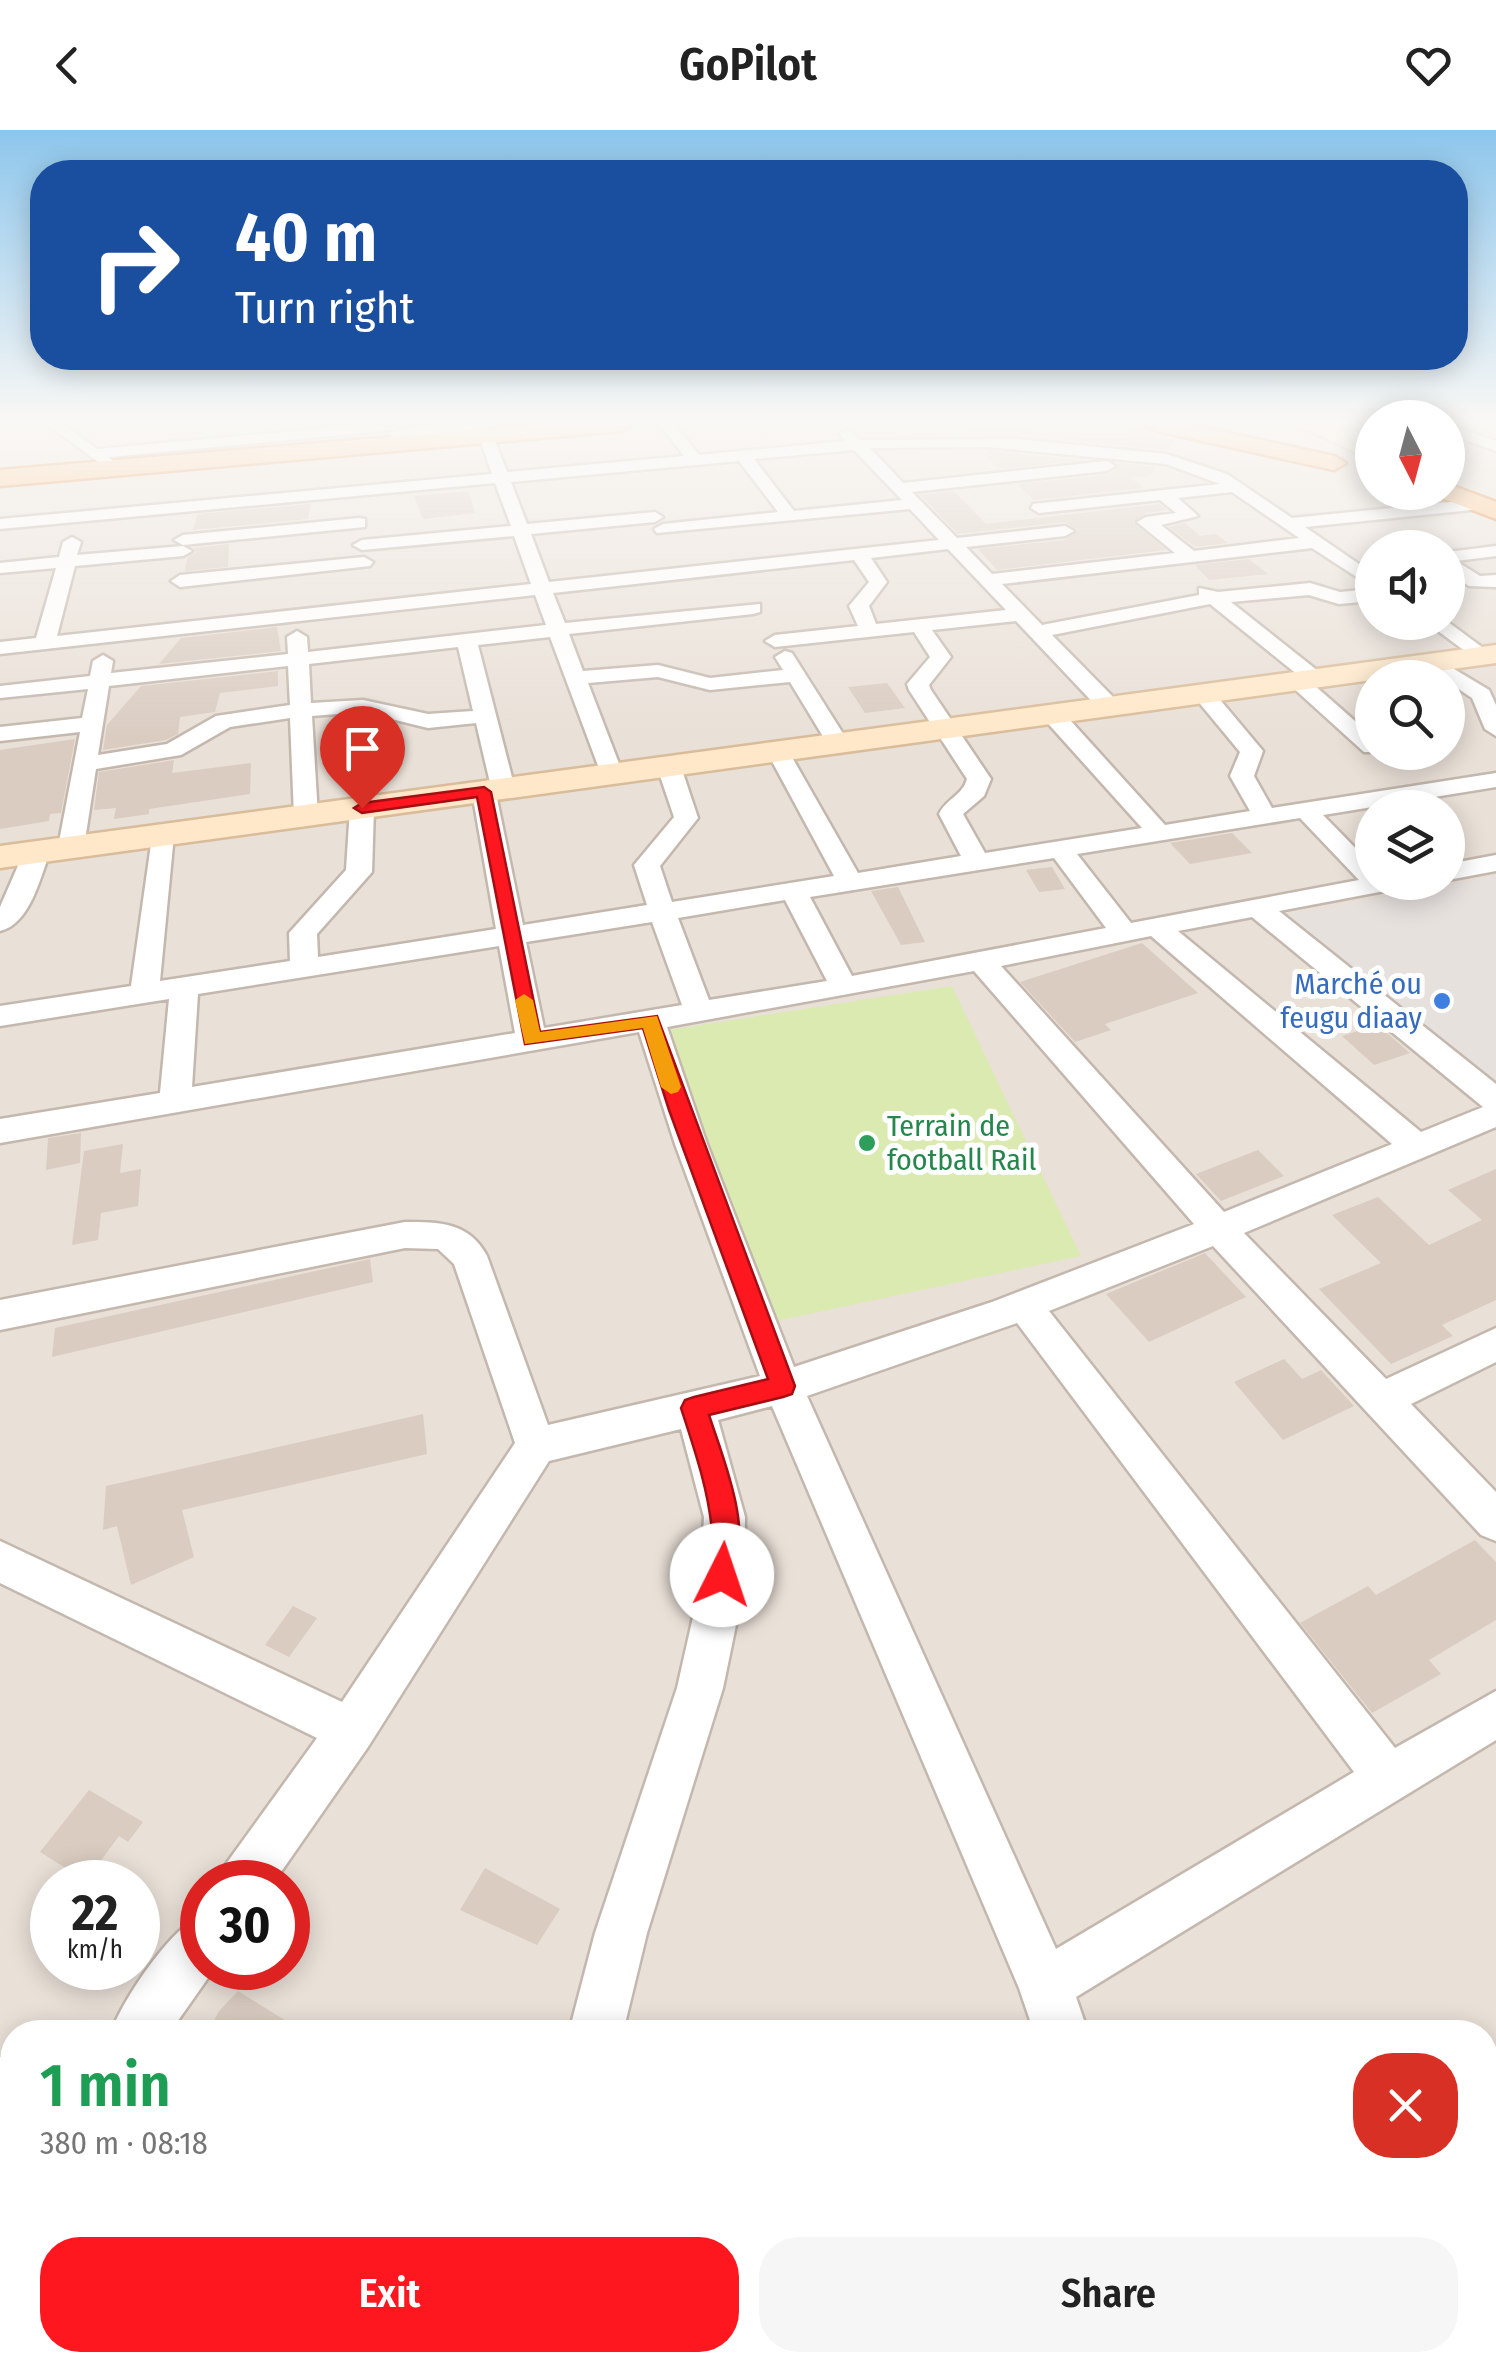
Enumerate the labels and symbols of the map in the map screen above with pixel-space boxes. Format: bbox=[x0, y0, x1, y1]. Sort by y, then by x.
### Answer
north arrow bbox=[1355, 400, 1465, 510]
pin bbox=[320, 706, 405, 809]
place label: Marché ou feugu diaay bbox=[1280, 966, 1423, 1036]
marker: Marché ou feugu diaay bbox=[1431, 990, 1453, 1012]
place label: Terrain de football Rail bbox=[887, 1108, 1037, 1178]
marker: Terrain de football Rail bbox=[856, 1132, 878, 1154]
position arrow bbox=[670, 1523, 774, 1627]
speed limit sign: 30 bbox=[180, 1860, 310, 1990]

